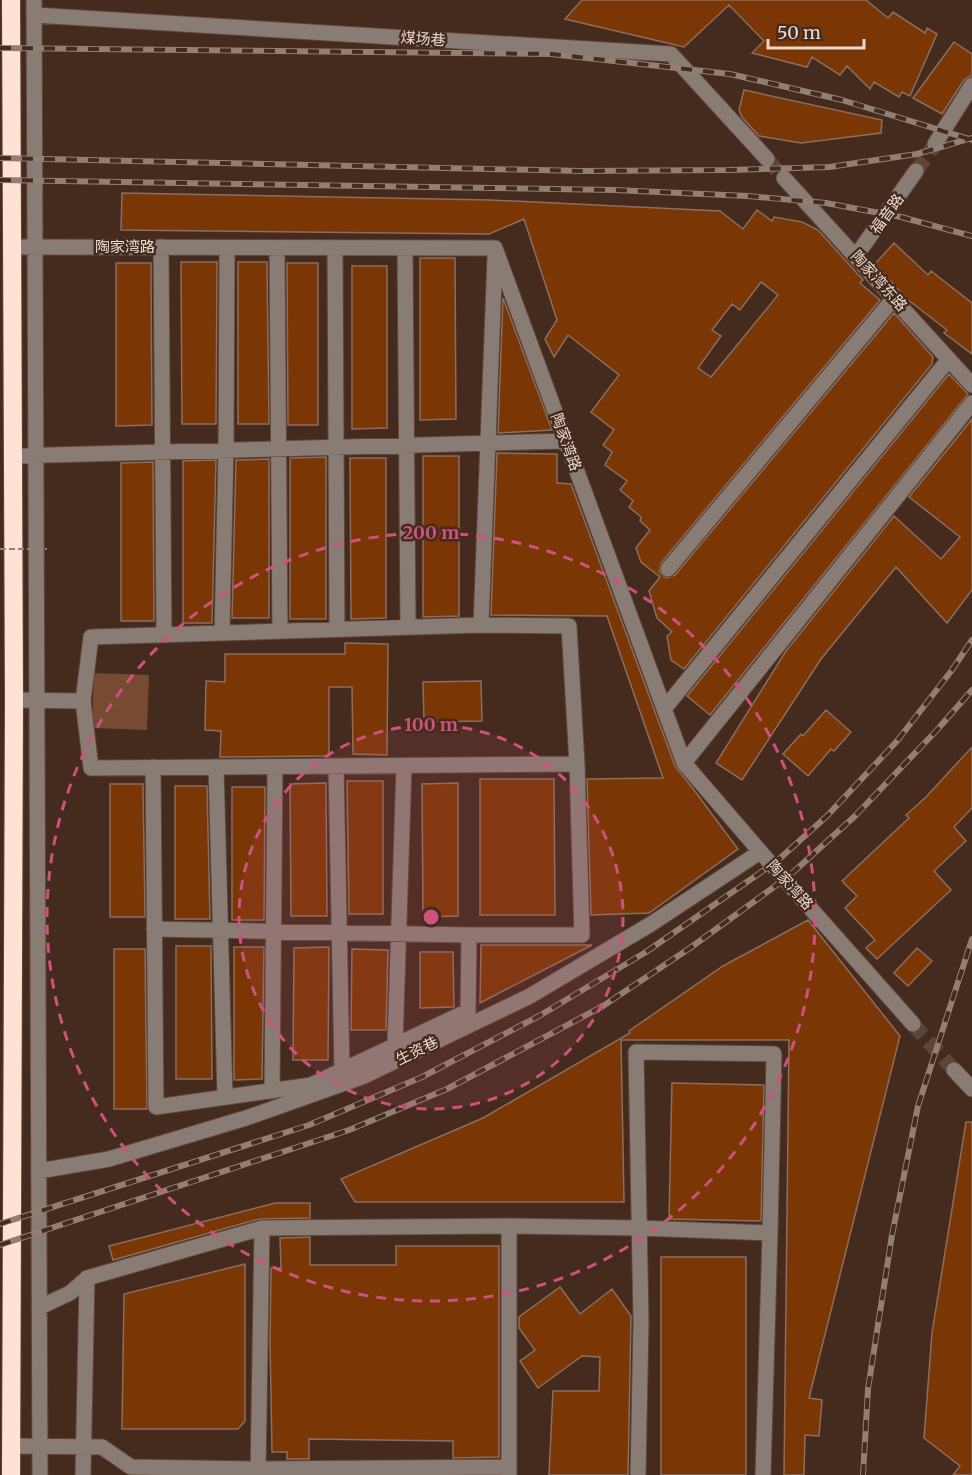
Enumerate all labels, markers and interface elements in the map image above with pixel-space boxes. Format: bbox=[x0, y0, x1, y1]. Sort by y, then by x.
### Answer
scale bar bbox=[768, 12, 864, 50]
text: 50 m bbox=[777, 21, 821, 44]
street label: 煤场巷 bbox=[400, 27, 446, 50]
street label: 福音路 bbox=[866, 190, 908, 237]
street label: 陶家湾路 bbox=[95, 237, 155, 256]
street label: 陶家湾东路 bbox=[847, 246, 912, 315]
street label: 陶家湾路 bbox=[547, 410, 586, 473]
text: 200 m bbox=[403, 521, 459, 544]
text: 100 m bbox=[404, 713, 458, 736]
street label: 陶家湾路 bbox=[763, 856, 818, 913]
centre of rings bbox=[421, 907, 441, 927]
street label: 生资巷 bbox=[392, 1032, 441, 1069]

